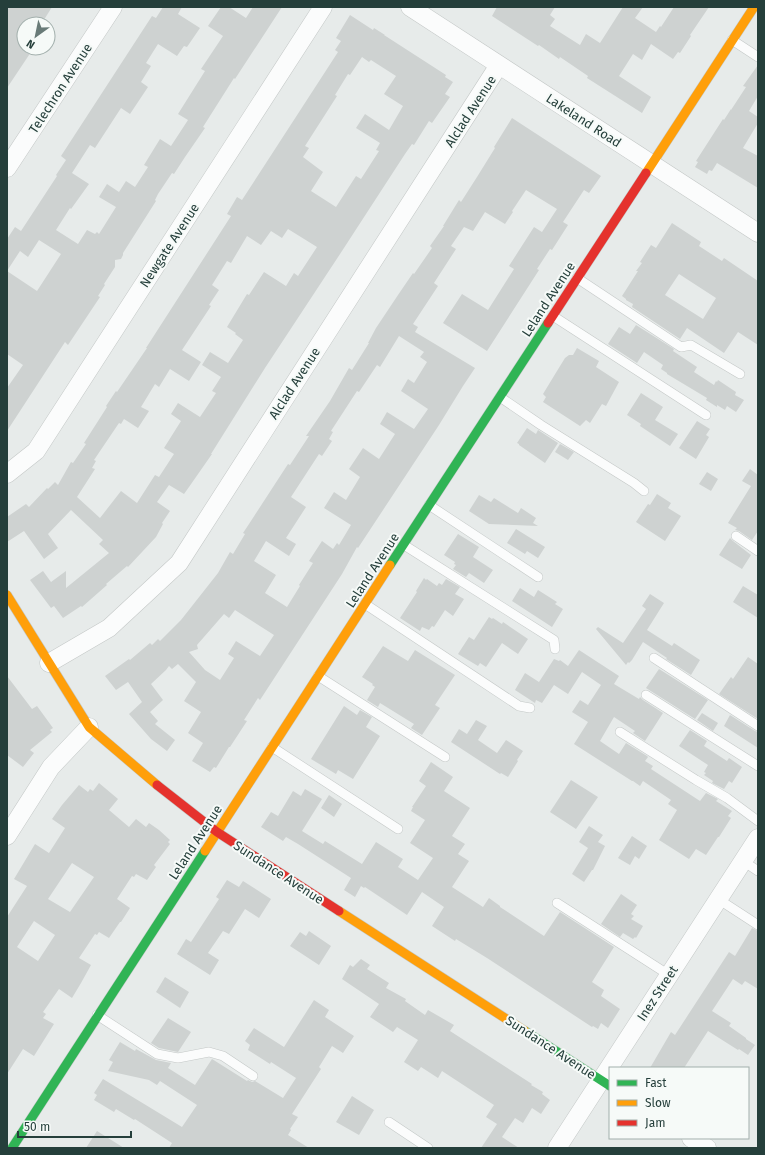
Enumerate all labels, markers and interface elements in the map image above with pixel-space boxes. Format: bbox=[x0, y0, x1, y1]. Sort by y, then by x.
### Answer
north arrow bbox=[16, 16, 56, 56]
text: N bbox=[24, 37, 37, 51]
street label: Telechron Avenue bbox=[26, 40, 95, 136]
street label: Alclad Avenue bbox=[442, 73, 499, 150]
street label: Lakeland Road bbox=[543, 91, 624, 150]
street label: Newgate Avenue bbox=[137, 200, 202, 290]
street label: Leland Avenue bbox=[519, 259, 578, 339]
street label: Alclad Avenue bbox=[266, 345, 323, 422]
street label: Leland Avenue bbox=[343, 530, 402, 610]
street label: Leland Avenue bbox=[166, 802, 225, 882]
street label: Sundance Avenue bbox=[231, 838, 327, 907]
street label: Inez Street bbox=[634, 963, 681, 1024]
street label: Sundance Avenue bbox=[503, 1013, 599, 1082]
legend bbox=[609, 1067, 749, 1139]
text: Fast bbox=[645, 1076, 667, 1090]
text: Slow bbox=[645, 1096, 671, 1110]
scale bar bbox=[18, 1113, 131, 1139]
text: Jam bbox=[645, 1116, 665, 1130]
text: 50 m bbox=[24, 1120, 50, 1134]

